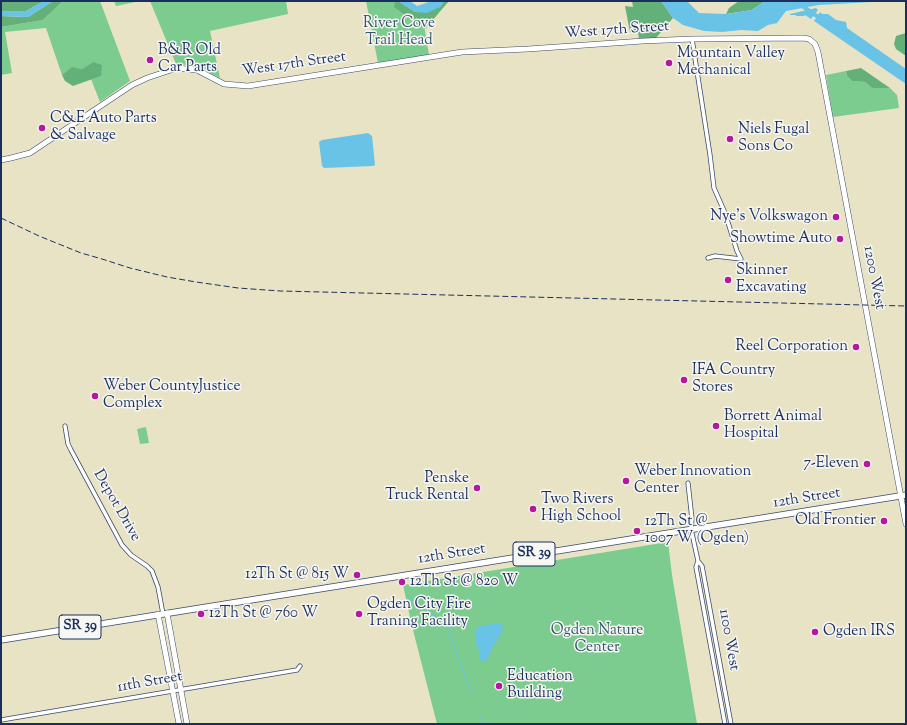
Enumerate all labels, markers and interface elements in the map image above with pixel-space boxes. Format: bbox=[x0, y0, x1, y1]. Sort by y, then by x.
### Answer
park label: River Cove Trail Head bbox=[363, 15, 435, 50]
street label: West 17th Street bbox=[564, 18, 670, 44]
place label: B&R Old Car Parts bbox=[158, 42, 221, 77]
place label: Mountain Valley Mechanical bbox=[677, 45, 785, 80]
street label: West 17th Street bbox=[241, 49, 347, 81]
marker: B&R Old Car Parts bbox=[145, 55, 155, 65]
marker: Mountain Valley Mechanical bbox=[664, 58, 674, 68]
place label: C&E Auto Parts & Salvage bbox=[50, 110, 157, 145]
place label: Niels Fugal Sons Co bbox=[738, 121, 809, 156]
marker: C&E Auto Parts & Salvage bbox=[37, 123, 47, 133]
marker: Niels Fugal Sons Co bbox=[725, 134, 735, 144]
place label: Nye's Volkswagon bbox=[710, 208, 828, 226]
marker: Nye's Volkswagon bbox=[831, 212, 841, 222]
place label: Showtime Auto bbox=[730, 230, 832, 248]
marker: Showtime Auto bbox=[835, 234, 845, 244]
street label: 1200 West bbox=[858, 245, 888, 311]
place label: Skinner Excavating bbox=[736, 262, 807, 297]
marker: Skinner Excavating bbox=[723, 275, 733, 285]
place label: Reel Corporation bbox=[736, 338, 848, 356]
marker: Reel Corporation bbox=[851, 342, 861, 352]
place label: IFA Country Stores bbox=[692, 362, 775, 397]
marker: IFA Country Stores bbox=[679, 375, 689, 385]
place label: Weber CountyJustice Complex bbox=[103, 378, 240, 413]
marker: Weber CountyJustice Complex bbox=[90, 391, 100, 401]
place label: Borrett Animal Hospital bbox=[724, 408, 822, 443]
marker: Borrett Animal Hospital bbox=[711, 421, 721, 431]
place label: 7-Eleven bbox=[804, 455, 859, 473]
marker: 7-Eleven bbox=[862, 459, 872, 469]
place label: Weber Innovation Center bbox=[634, 463, 751, 498]
street label: Depot Drive bbox=[88, 467, 144, 545]
place label: Penske Truck Rental bbox=[385, 470, 469, 505]
marker: Weber Innovation Center bbox=[621, 476, 631, 486]
marker: Penske Truck Rental bbox=[472, 483, 482, 493]
street label: 12th Street bbox=[772, 485, 842, 513]
place label: Two Rivers High School bbox=[541, 491, 621, 526]
marker: Two Rivers High School bbox=[528, 504, 538, 514]
place label: Old Frontier bbox=[795, 512, 876, 530]
place label: 12Th St @ 1007 W (Ogden) bbox=[645, 513, 749, 548]
marker: Old Frontier bbox=[879, 516, 889, 526]
marker: 12Th St @ 1007 W (Ogden) bbox=[632, 526, 642, 536]
street label: 12th Street bbox=[417, 541, 487, 569]
road number: SR 39 bbox=[513, 542, 555, 566]
place label: 12Th St @ 815 W bbox=[245, 566, 349, 584]
marker: 12Th St @ 815 W bbox=[352, 570, 362, 580]
place label: 12Th St @ 820 W bbox=[410, 573, 518, 591]
marker: 12Th St @ 820 W bbox=[397, 577, 407, 587]
place label: Ogden City Fire Traning Facility bbox=[367, 596, 471, 631]
place label: 12Th St @ 760 W bbox=[209, 605, 318, 623]
street label: 1100 West bbox=[714, 608, 742, 672]
marker: 12Th St @ 760 W bbox=[196, 609, 206, 619]
marker: Ogden City Fire Traning Facility bbox=[354, 609, 364, 619]
road number: SR 39 bbox=[59, 615, 101, 639]
park label: Ogden Nature Center bbox=[551, 622, 643, 657]
place label: Ogden IRS bbox=[823, 623, 895, 641]
marker: Ogden IRS bbox=[810, 627, 820, 637]
street label: 11th Street bbox=[116, 668, 184, 698]
place label: Education Building bbox=[507, 668, 573, 703]
marker: Education Building bbox=[494, 681, 504, 691]

